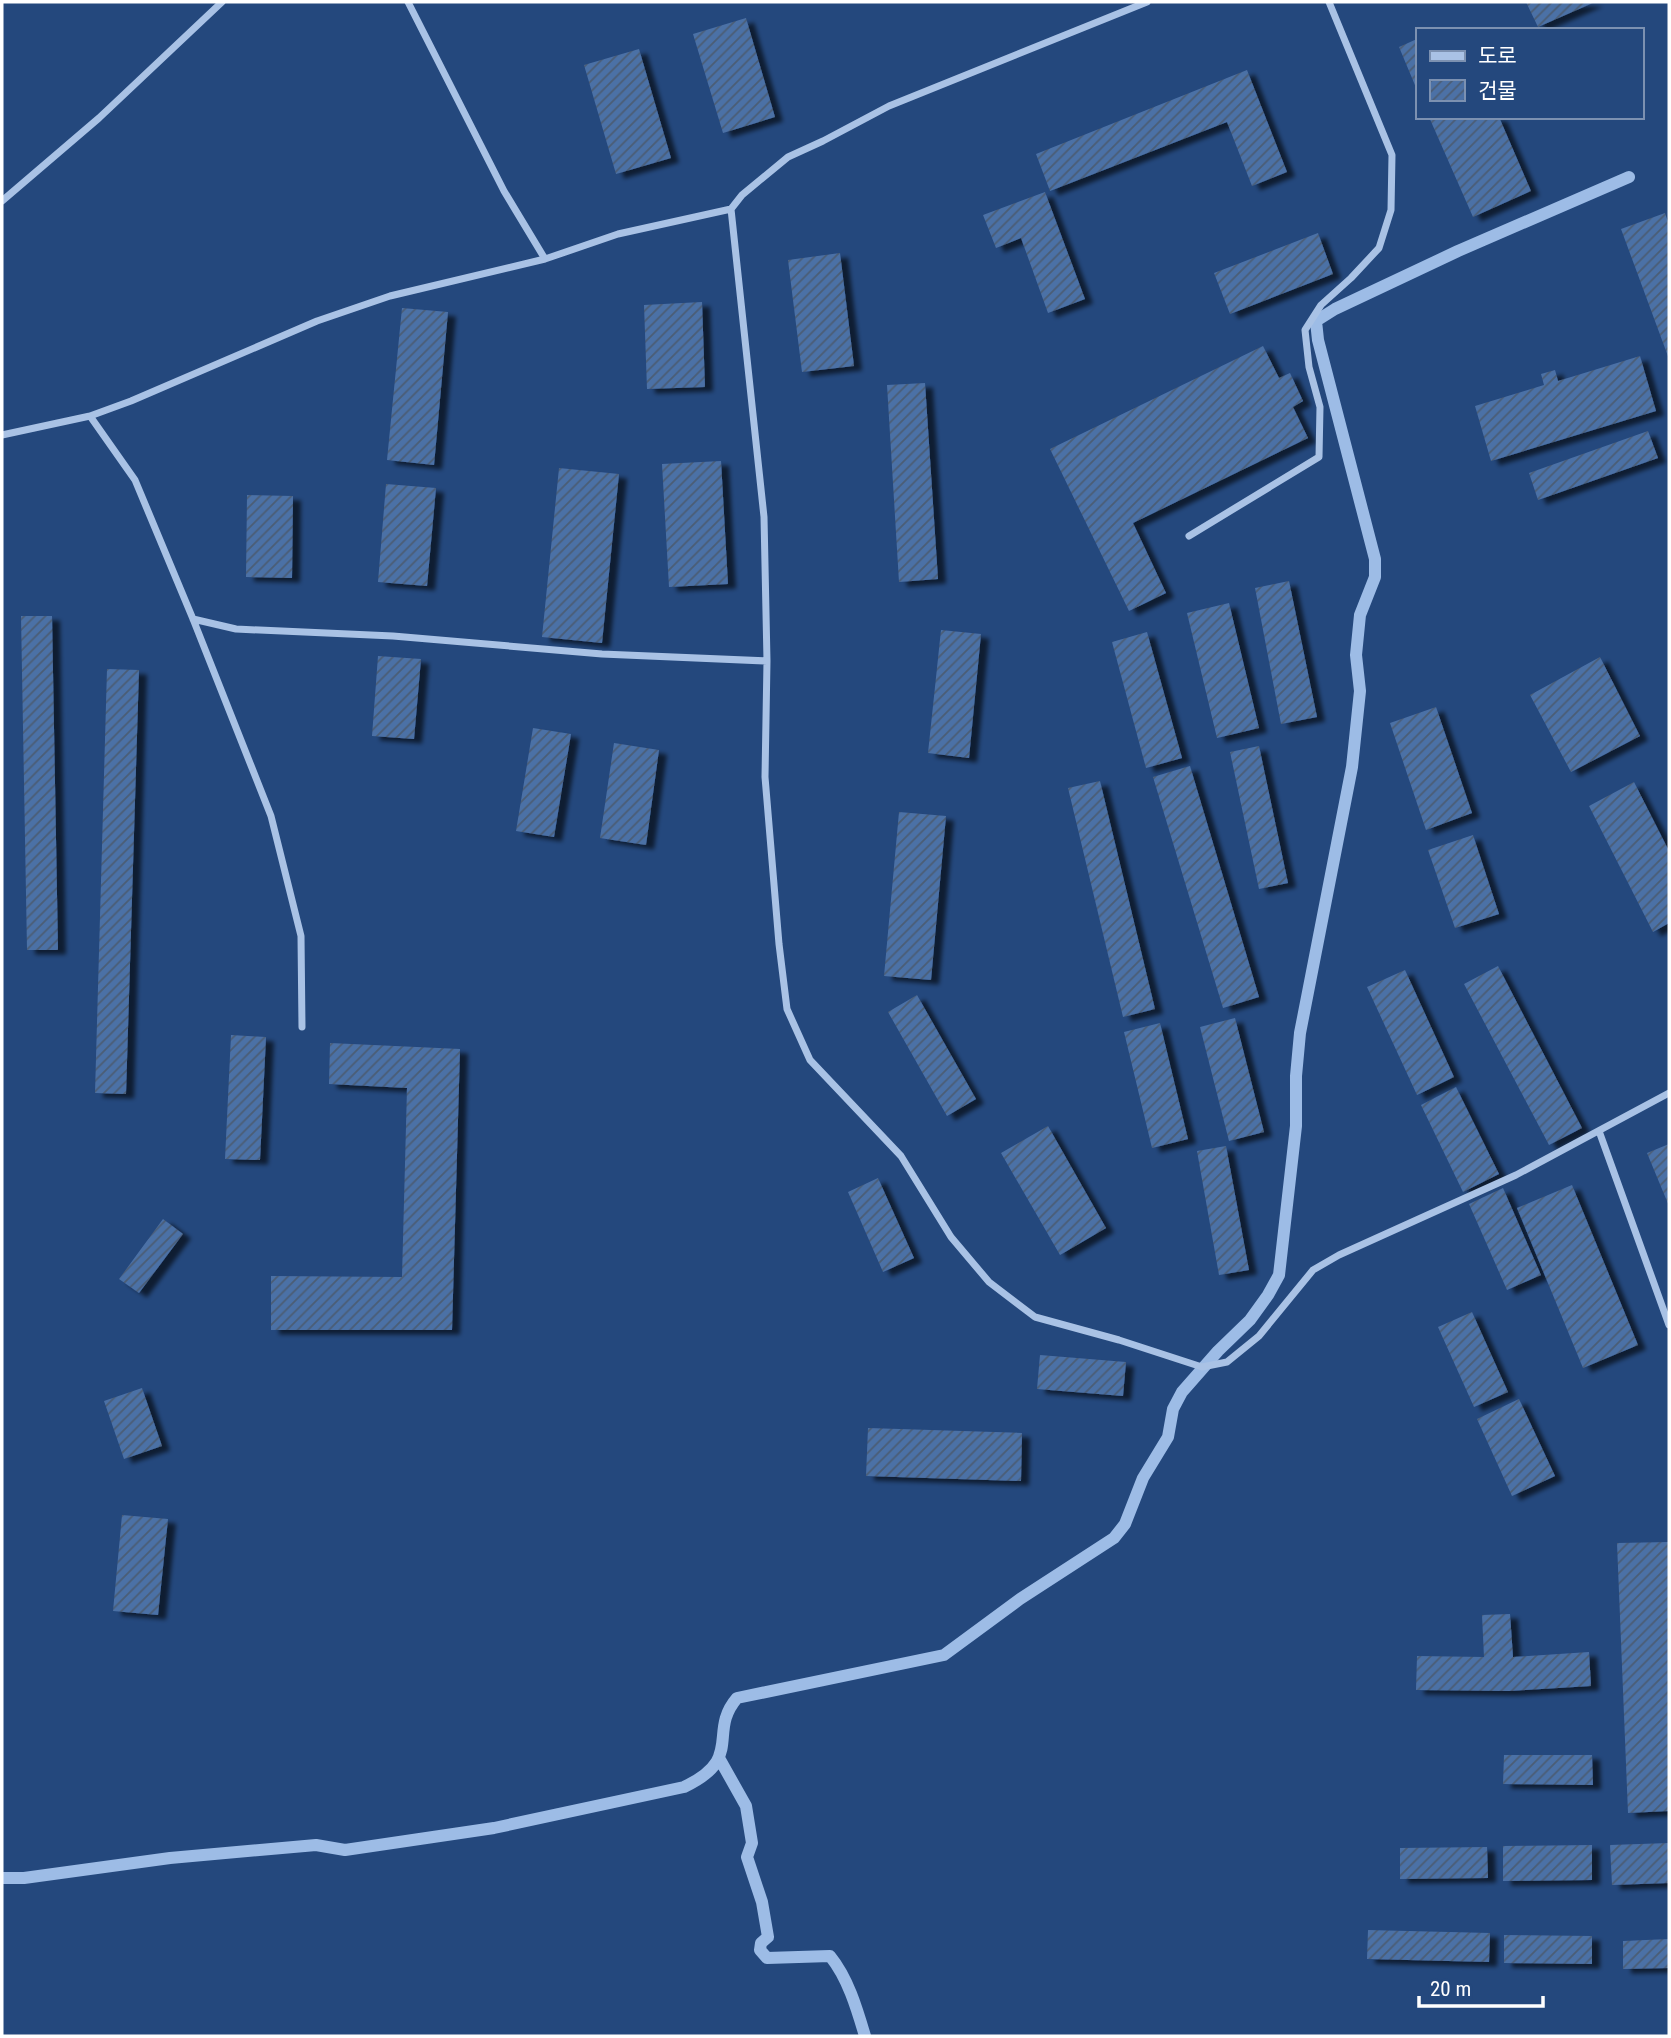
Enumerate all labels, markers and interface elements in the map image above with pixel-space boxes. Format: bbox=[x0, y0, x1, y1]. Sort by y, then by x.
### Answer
legend bbox=[1416, 28, 1643, 119]
text: 도로 bbox=[1478, 44, 1517, 68]
text: 건물 bbox=[1478, 79, 1517, 103]
scale bar bbox=[1419, 1965, 1543, 2009]
text: 20 m bbox=[1430, 1977, 1471, 2001]

